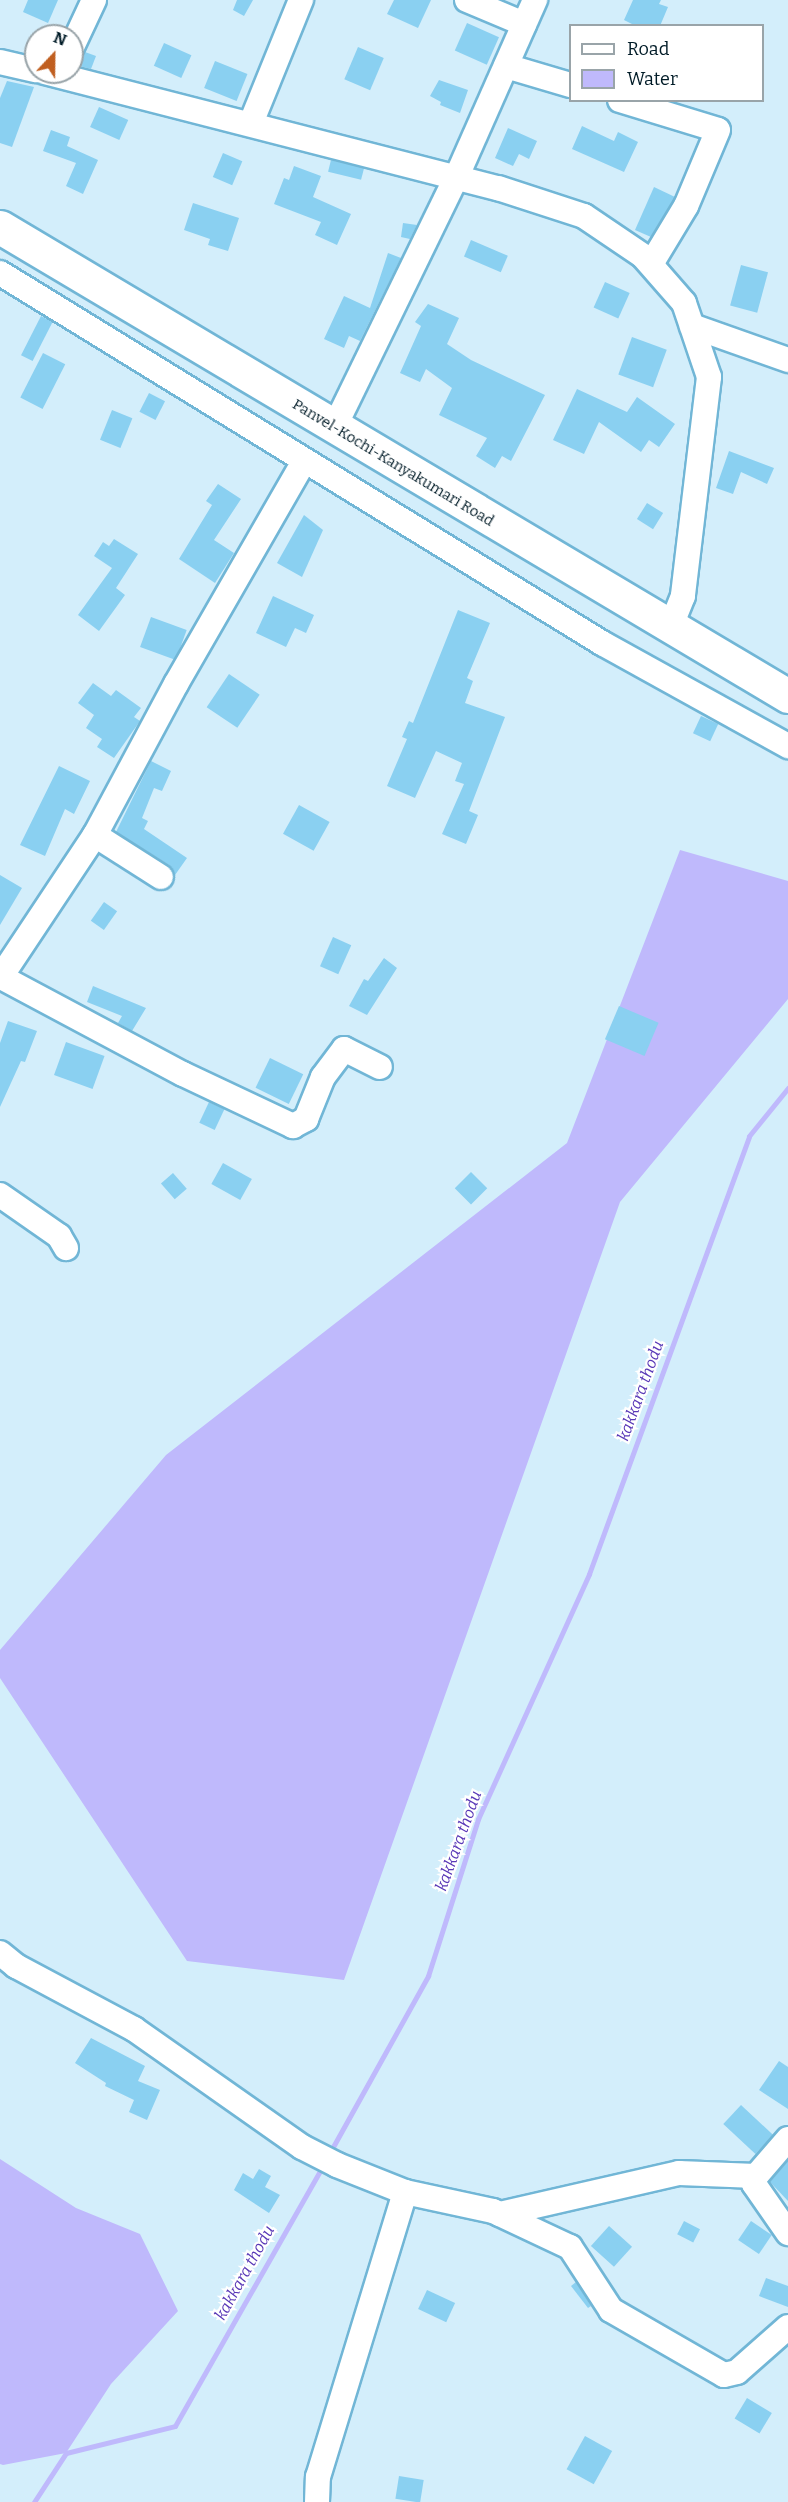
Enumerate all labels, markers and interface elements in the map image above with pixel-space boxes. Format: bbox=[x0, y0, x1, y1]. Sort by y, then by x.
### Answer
north arrow bbox=[24, 24, 84, 84]
legend bbox=[569, 24, 764, 102]
text: N bbox=[51, 28, 69, 50]
text: Road bbox=[627, 38, 669, 60]
text: Water bbox=[627, 68, 678, 90]
street label: Panvel-Kochi-Kanyakumari Road bbox=[289, 396, 497, 530]
water label: kakkara thodu bbox=[614, 1338, 668, 1444]
water label: kakkara thodu bbox=[432, 1788, 486, 1894]
water label: kakkara thodu bbox=[211, 2222, 279, 2324]

